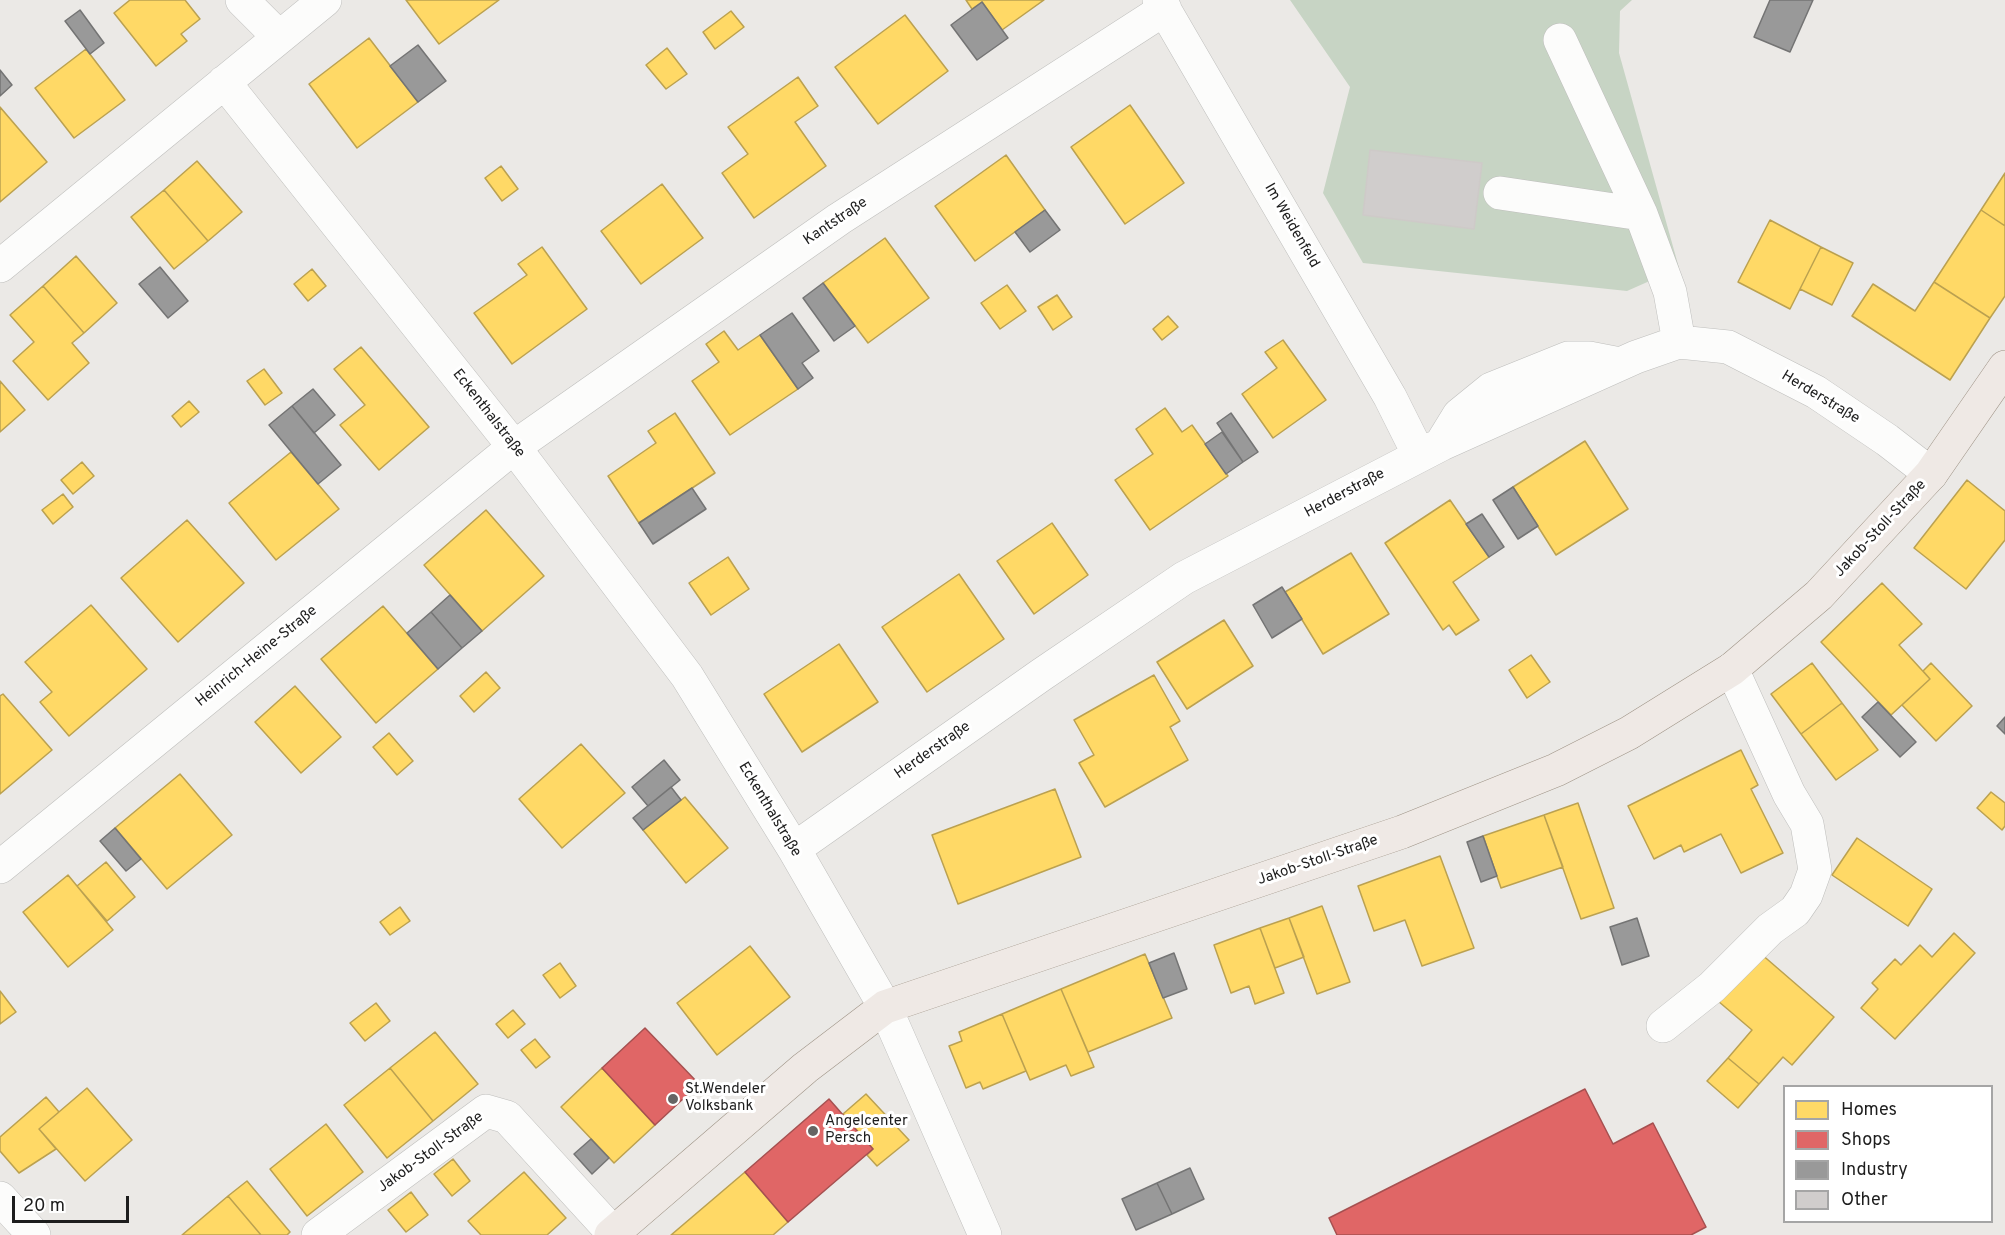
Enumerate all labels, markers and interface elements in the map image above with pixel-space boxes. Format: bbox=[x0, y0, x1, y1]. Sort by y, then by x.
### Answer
street label: Im Weidenfeld bbox=[1260, 180, 1322, 272]
street label: Kantstraße bbox=[801, 194, 871, 250]
street label: Eckenthalstraße bbox=[448, 366, 528, 462]
street label: Herderstraße bbox=[1778, 368, 1862, 428]
street label: Herderstraße bbox=[1302, 465, 1388, 523]
street label: Jakob-Stoll-Straße bbox=[1831, 477, 1931, 581]
street label: Heinrich-Heine-Straße bbox=[193, 602, 321, 712]
street label: Herderstraße bbox=[892, 718, 974, 784]
street label: Eckenthalstraße bbox=[734, 759, 804, 861]
street label: Jakob-Stoll-Straße bbox=[1255, 832, 1381, 890]
place label: St.Wendeler Volksbank bbox=[685, 1081, 766, 1116]
legend bbox=[1783, 1085, 1993, 1223]
marker: St.Wendeler Volksbank bbox=[666, 1092, 680, 1106]
text: Homes bbox=[1841, 1099, 1897, 1122]
street label: Jakob-Stoll-Straße bbox=[375, 1109, 487, 1197]
place label: Angelcenter Persch bbox=[825, 1113, 908, 1148]
marker: Angelcenter Persch bbox=[806, 1124, 820, 1138]
text: Shops bbox=[1841, 1129, 1891, 1152]
text: Industry bbox=[1841, 1159, 1908, 1182]
scale bar bbox=[15, 1184, 132, 1222]
text: Other bbox=[1841, 1189, 1888, 1212]
text: 20 m bbox=[23, 1195, 65, 1218]

